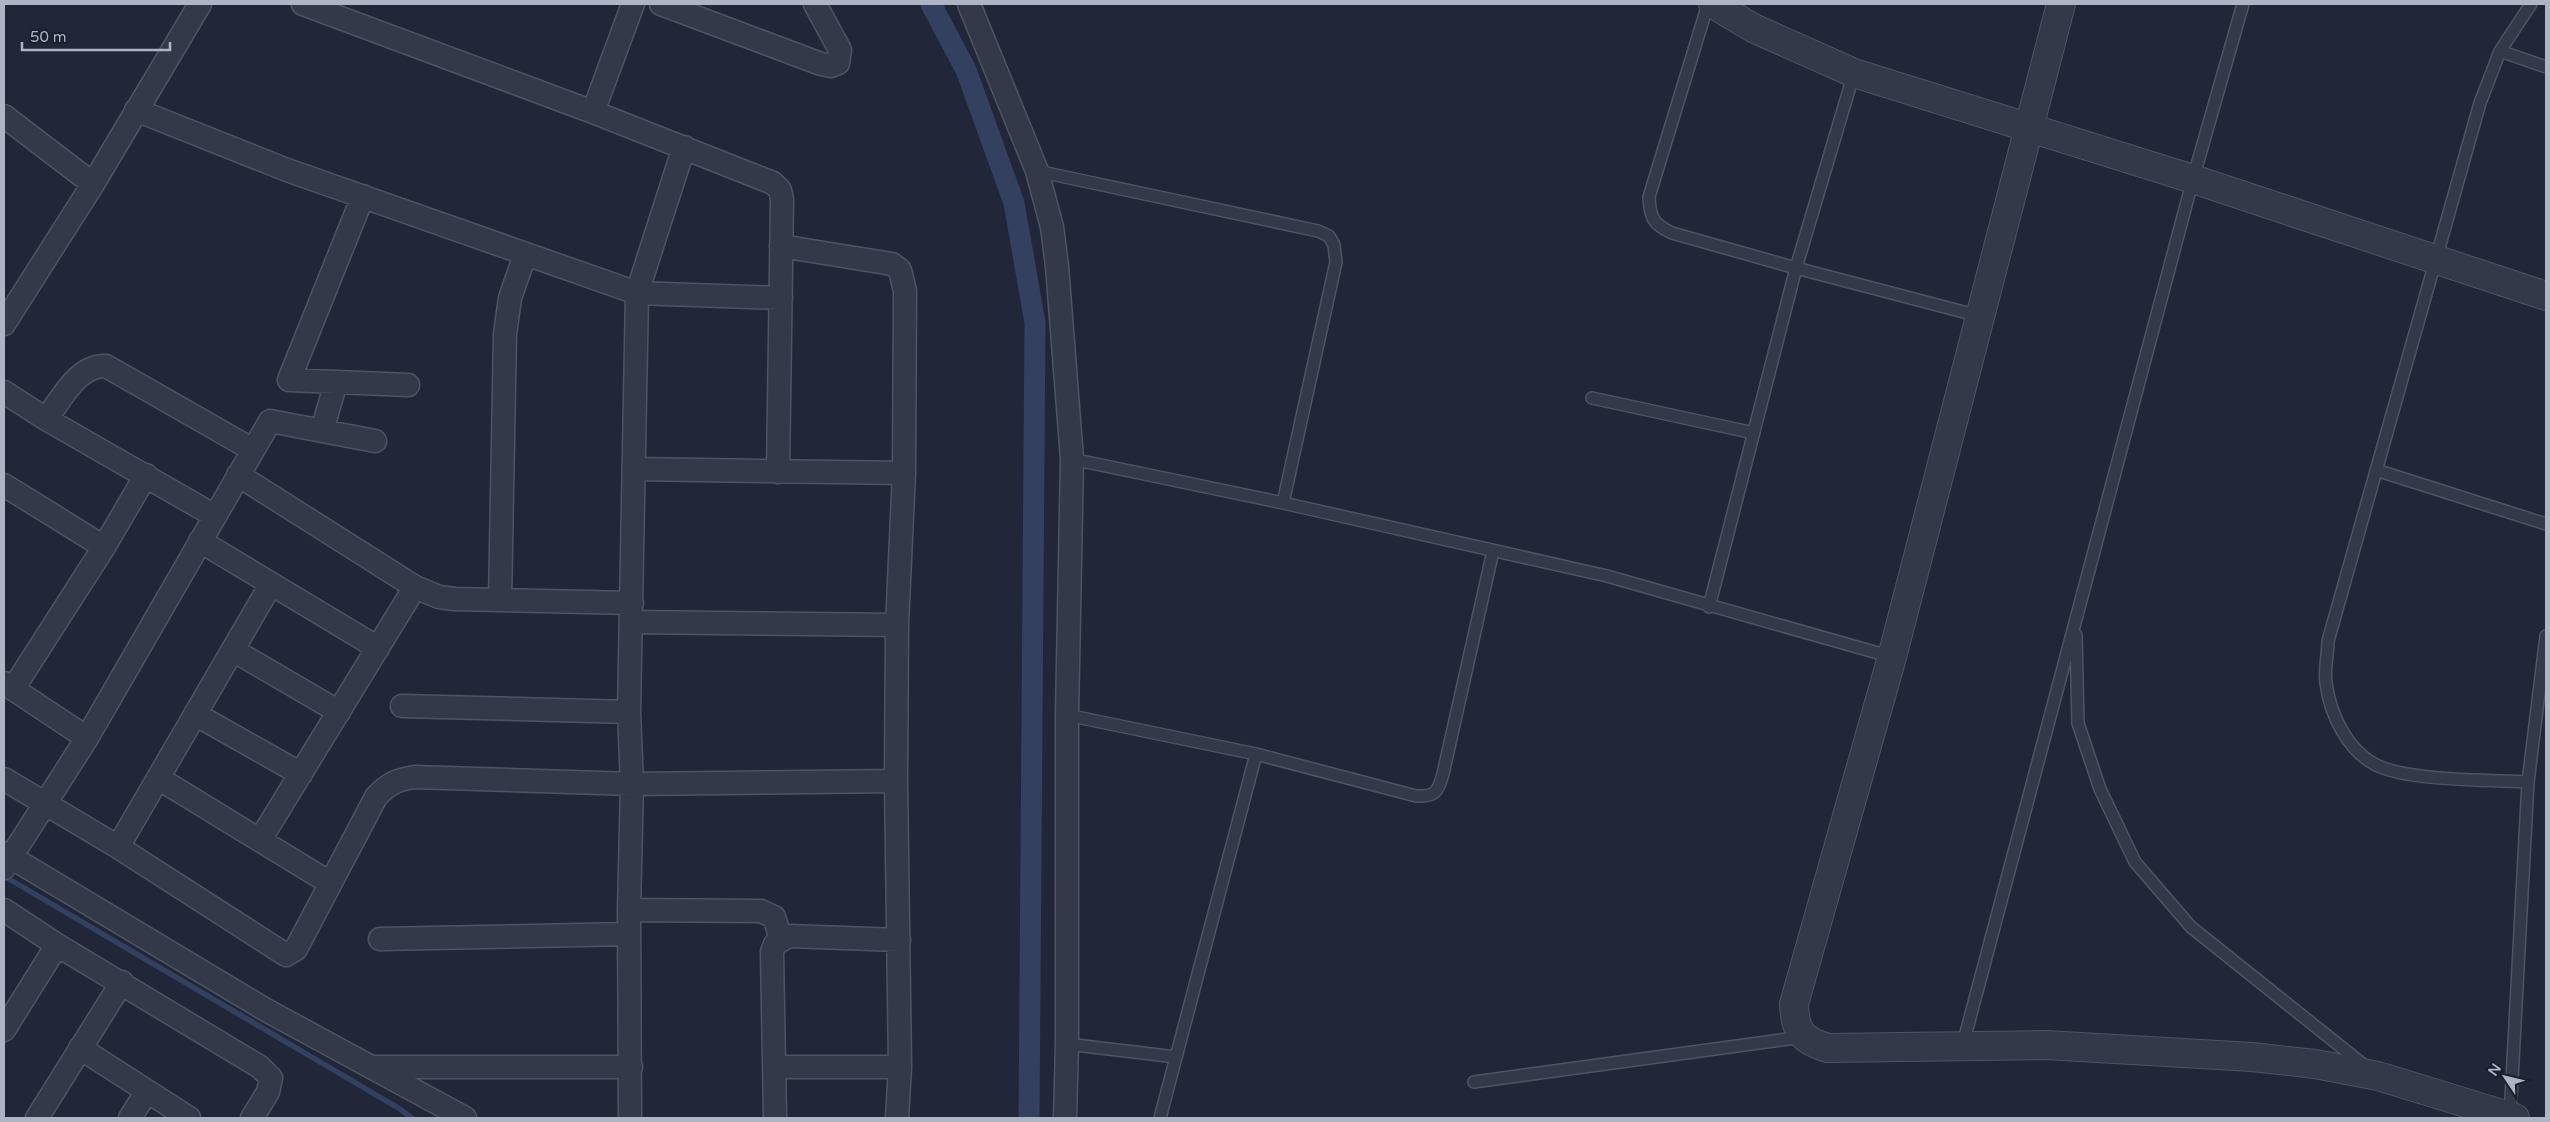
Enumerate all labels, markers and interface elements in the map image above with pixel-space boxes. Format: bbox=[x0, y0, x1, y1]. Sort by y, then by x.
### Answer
scale bar bbox=[22, 20, 170, 52]
text: 50 m bbox=[30, 28, 67, 46]
north arrow bbox=[2480, 1052, 2530, 1102]
text: N bbox=[2485, 1060, 2505, 1079]

